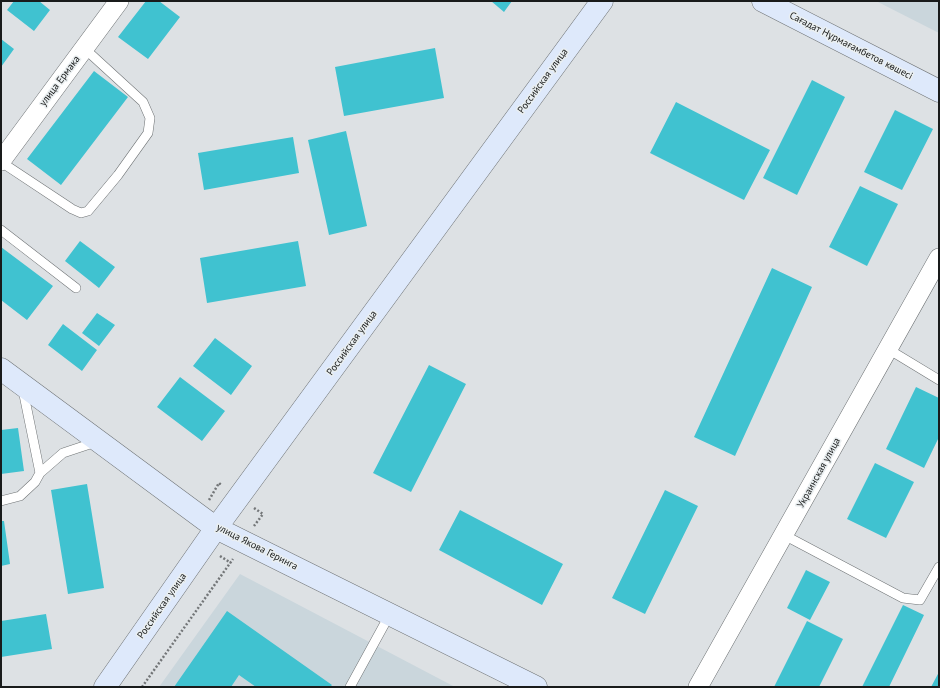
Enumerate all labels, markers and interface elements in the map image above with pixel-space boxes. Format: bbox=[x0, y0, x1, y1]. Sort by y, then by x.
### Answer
street label: Сағадат Нұрмағамбетов көшесі bbox=[787, 10, 915, 82]
street label: Российская улица bbox=[515, 46, 571, 116]
street label: улица Ермака bbox=[37, 53, 83, 109]
street label: Российская улица bbox=[324, 308, 380, 378]
street label: Украинская улица bbox=[795, 436, 843, 510]
street label: улица Якова Геринга bbox=[214, 521, 300, 573]
street label: Российская улица bbox=[135, 571, 189, 641]

